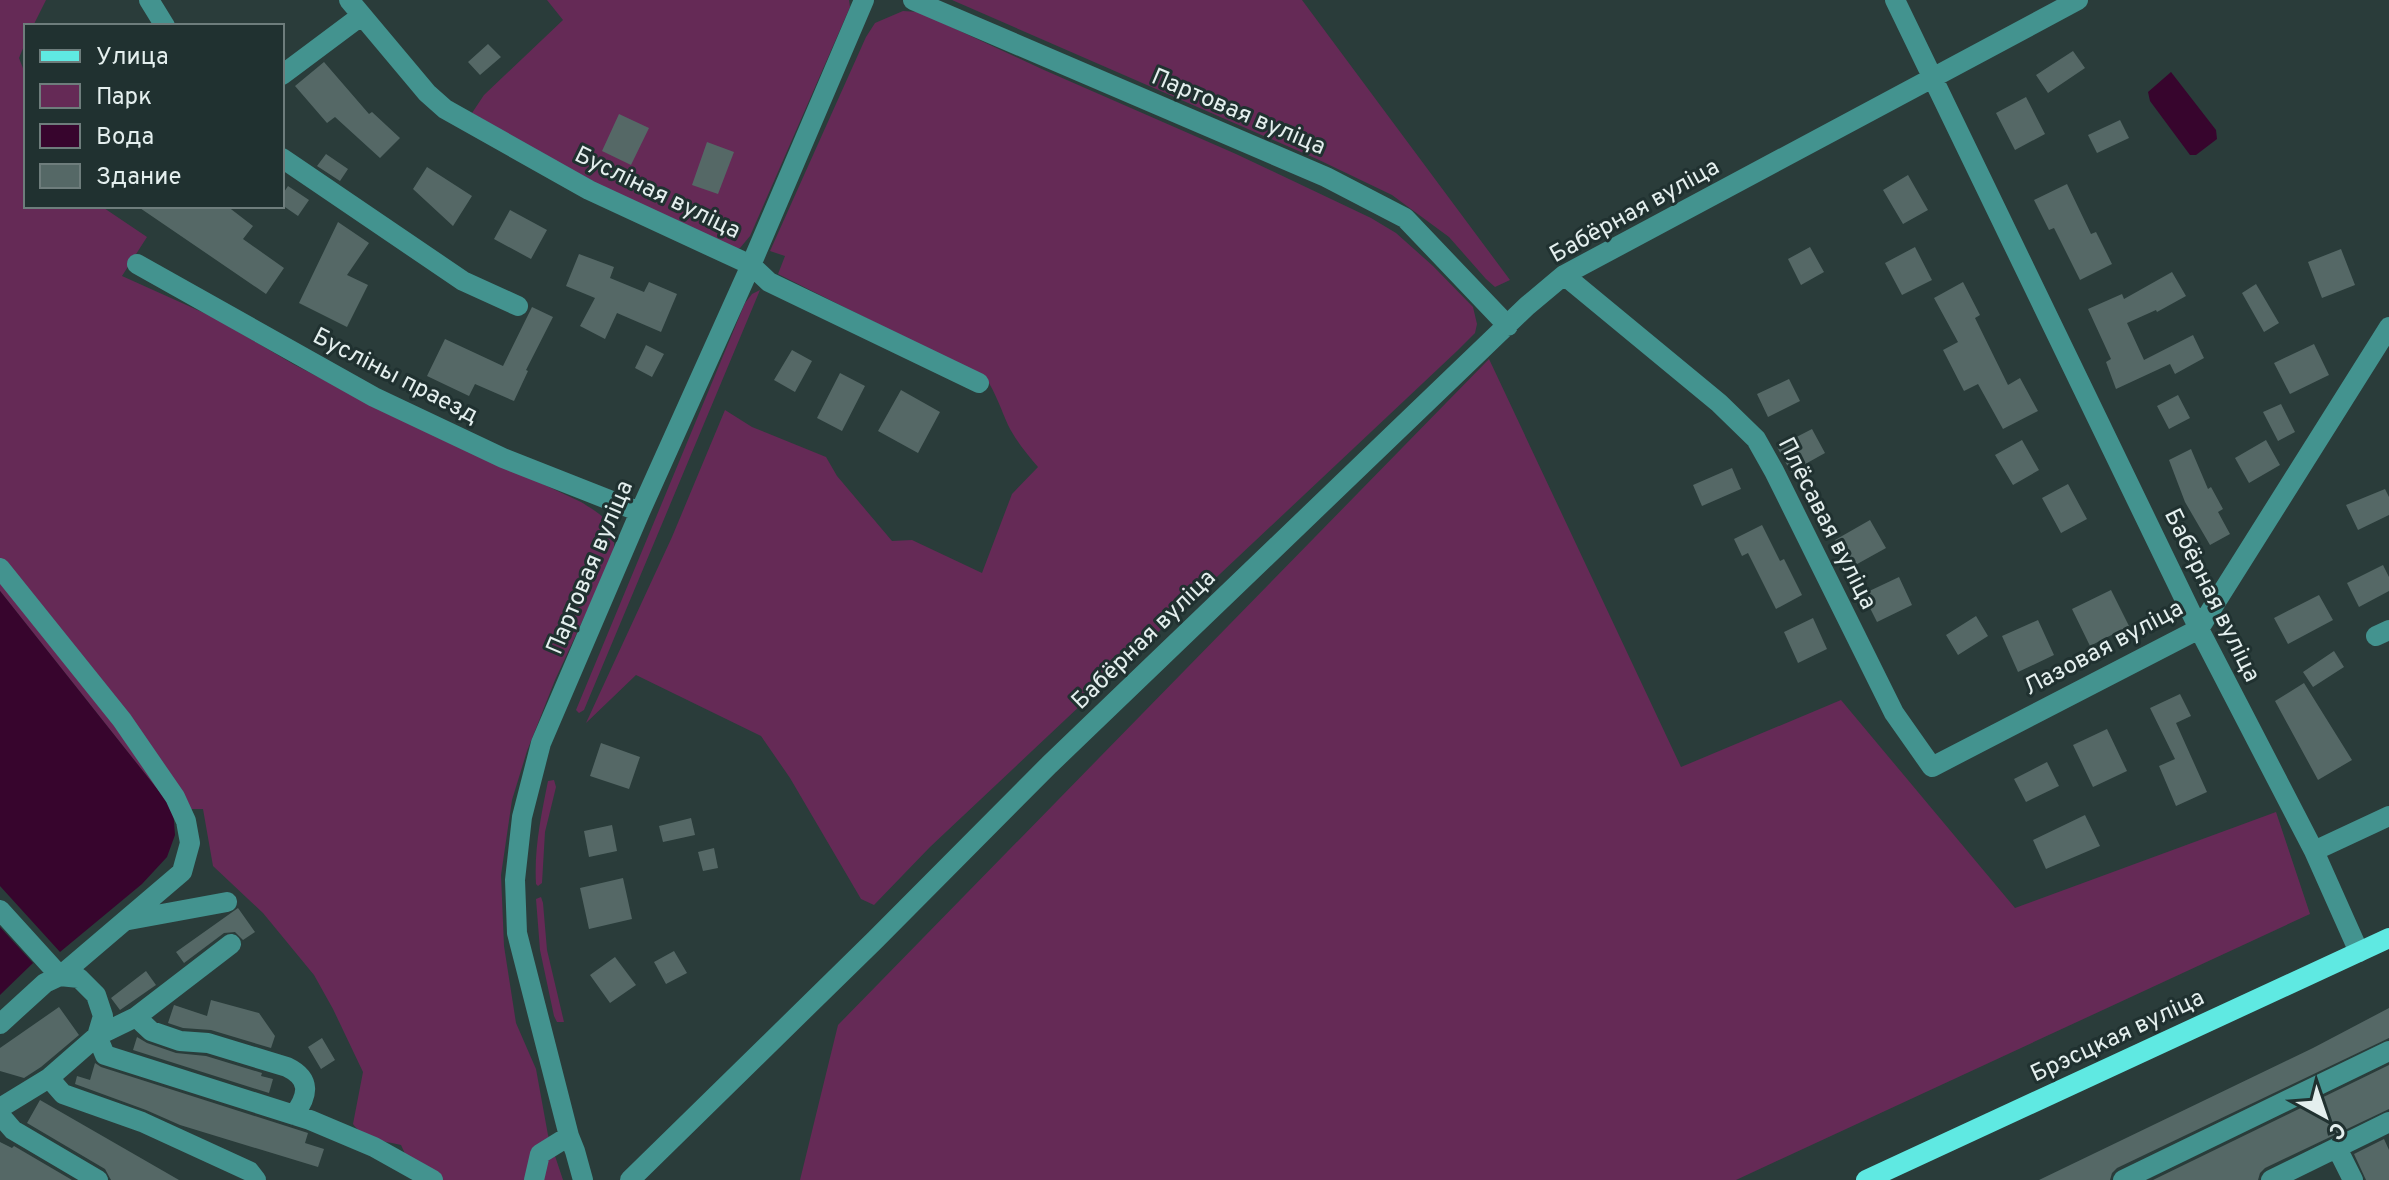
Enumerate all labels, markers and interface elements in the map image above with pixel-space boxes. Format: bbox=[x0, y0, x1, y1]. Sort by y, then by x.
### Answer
legend bbox=[24, 24, 284, 208]
text: Улица bbox=[96, 43, 169, 73]
street label: Партовая вуліца bbox=[1147, 63, 1330, 163]
text: Парк bbox=[96, 83, 152, 113]
text: Вода bbox=[96, 123, 154, 153]
street label: Бусліная вуліца bbox=[569, 141, 745, 247]
street label: Бабёрная вуліца bbox=[1545, 153, 1725, 271]
text: Здание bbox=[96, 163, 182, 193]
street label: Бусліны праезд bbox=[307, 322, 483, 431]
street label: Плёсавая вуліца bbox=[1770, 433, 1883, 615]
street label: Партовая вуліца bbox=[541, 476, 641, 659]
street label: Бабёрная вуліца bbox=[2156, 504, 2266, 688]
street label: Бабёрная вуліца bbox=[1066, 564, 1223, 717]
street label: Лазовая вуліца bbox=[2019, 594, 2189, 703]
street label: Брэсцкая вуліца bbox=[2026, 983, 2210, 1090]
north arrow bbox=[2285, 1076, 2365, 1156]
text: С bbox=[2322, 1115, 2350, 1144]

